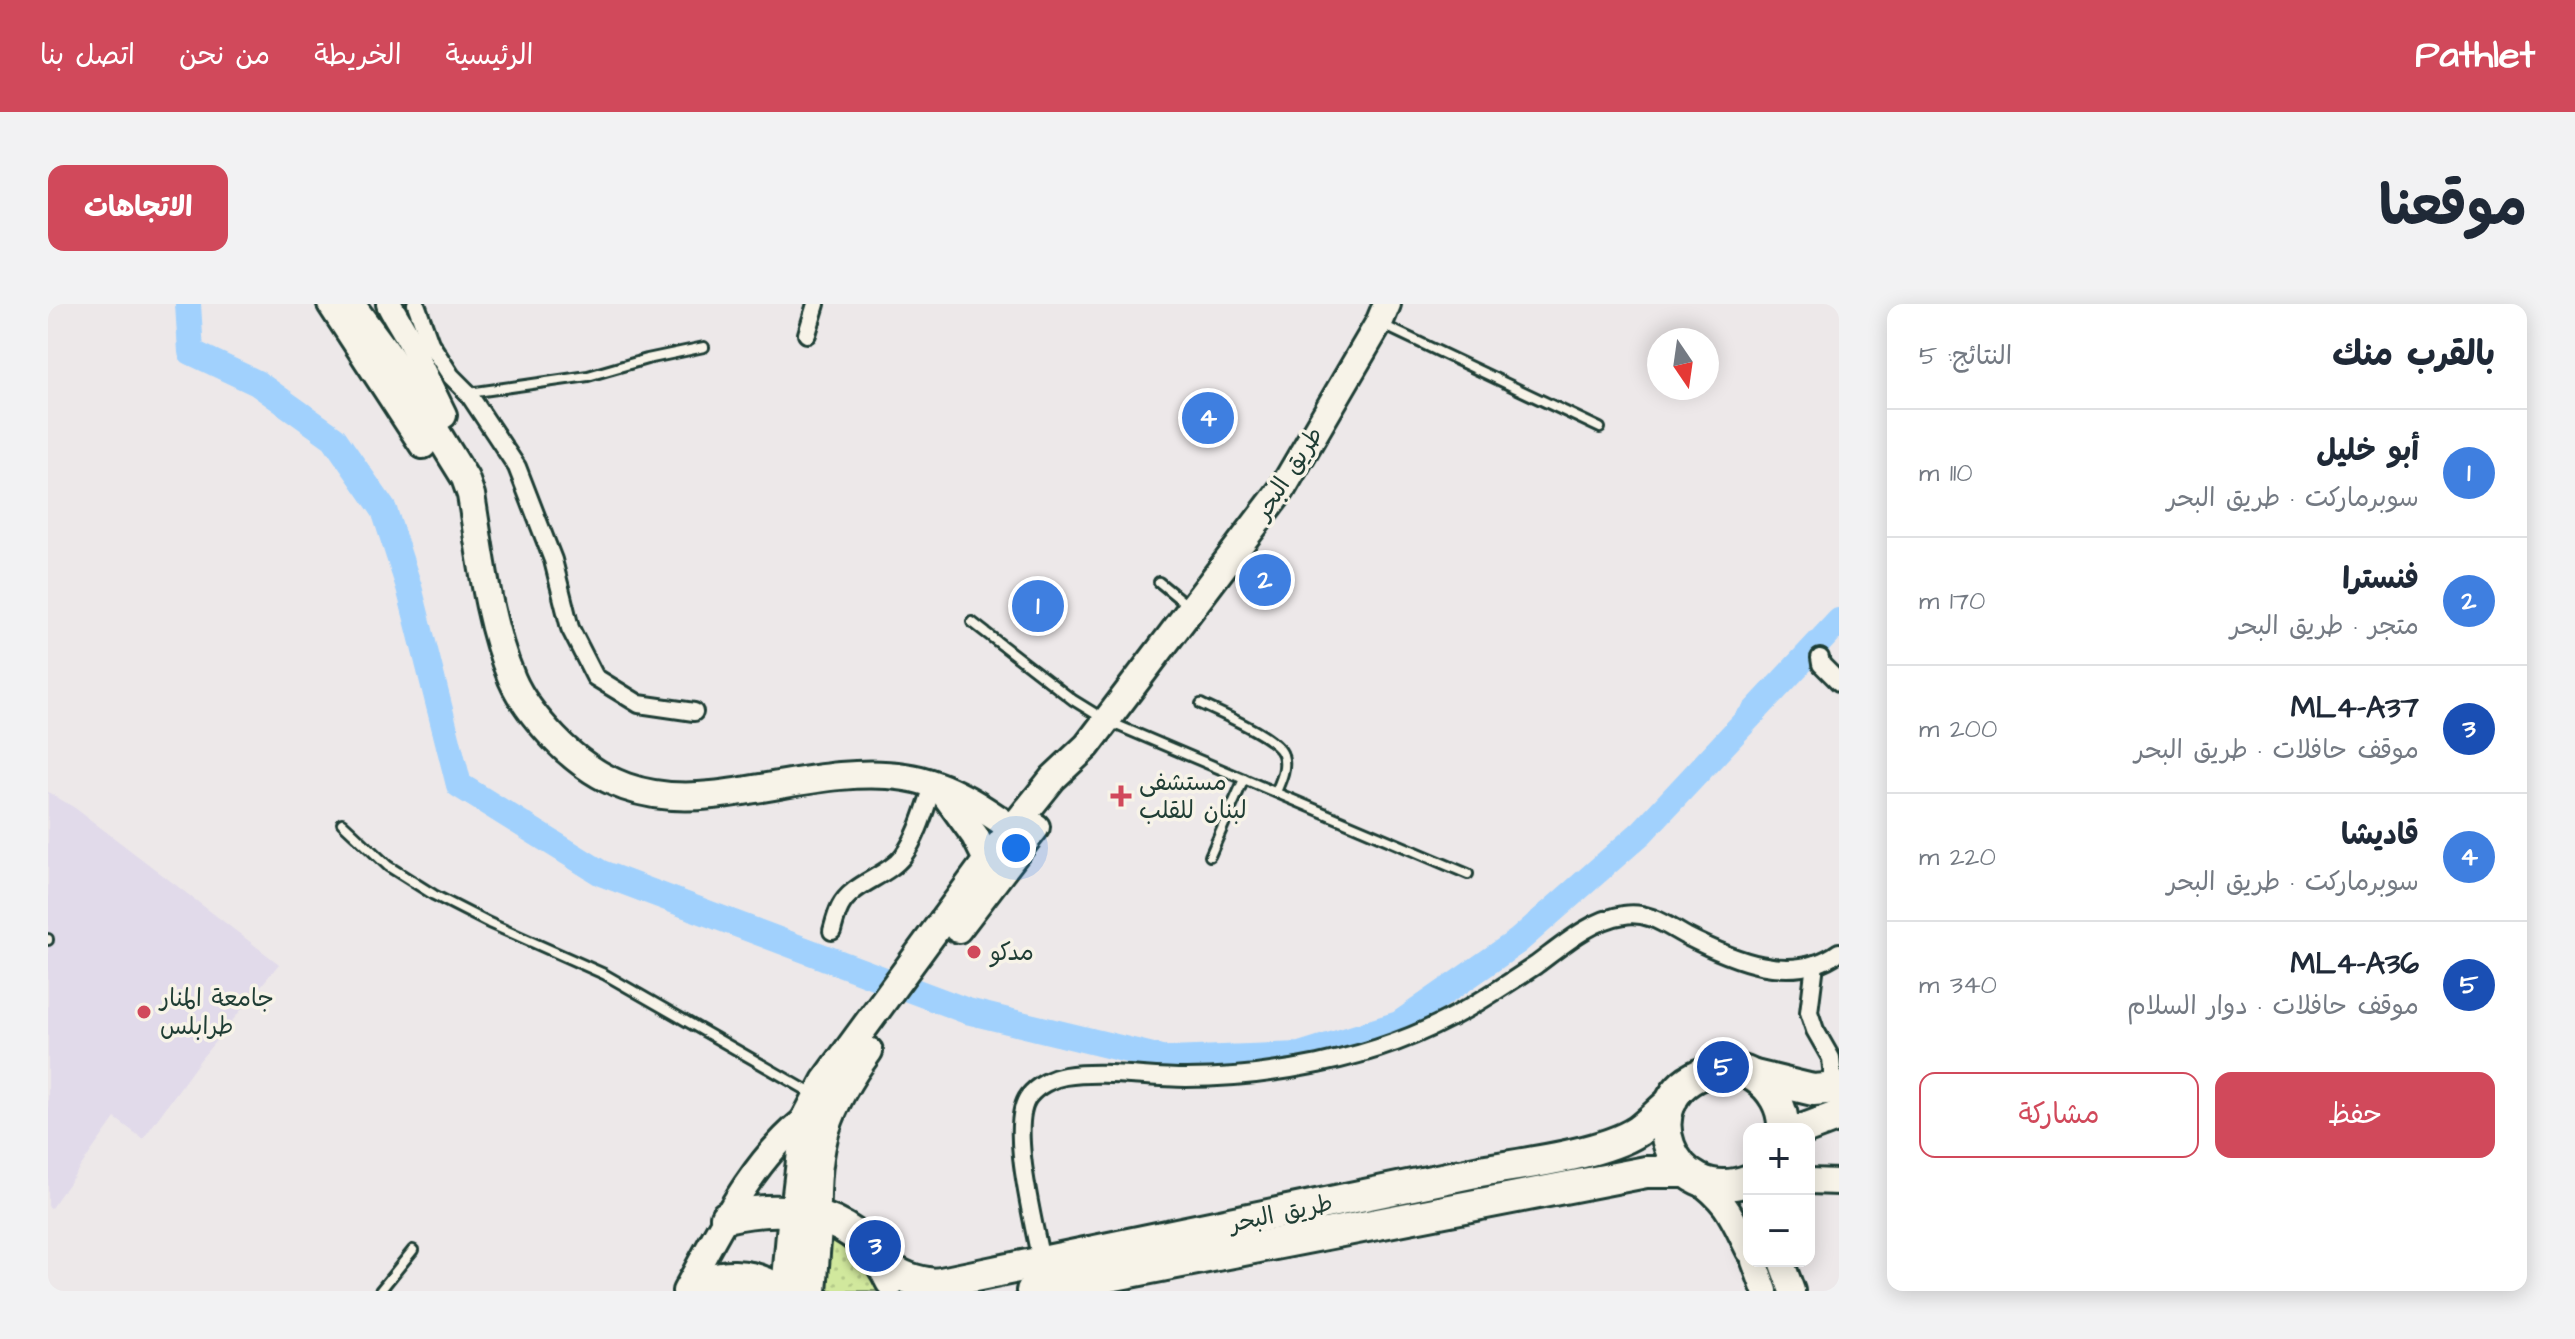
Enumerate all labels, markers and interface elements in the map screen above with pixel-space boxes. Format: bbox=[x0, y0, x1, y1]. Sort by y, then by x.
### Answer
text: Pathlet bbox=[2415, 30, 2535, 82]
text: اتصل بنا bbox=[40, 36, 135, 75]
text: من نحن bbox=[179, 36, 270, 75]
text: الخريطة bbox=[314, 36, 402, 75]
text: الرئيسية bbox=[446, 36, 533, 75]
button: الاتجاهات bbox=[48, 165, 228, 251]
text: موقعنا bbox=[2379, 169, 2527, 247]
north arrow bbox=[1647, 328, 1719, 400]
text: بالقرب منك bbox=[2332, 331, 2495, 379]
text: النتائج: 5 bbox=[1919, 338, 2012, 374]
pin: 4 bbox=[1182, 388, 1234, 448]
street label: طريق البحر bbox=[1245, 420, 1332, 528]
text: أبو خليل bbox=[2316, 430, 2419, 472]
text: 110 m bbox=[1919, 455, 1973, 491]
text: 1 bbox=[2467, 455, 2471, 491]
text: سوبرماركت · طريق البحر bbox=[2167, 480, 2419, 516]
pin: 2 bbox=[1239, 550, 1291, 610]
text: فنسترا bbox=[2342, 558, 2419, 600]
pin: 1 bbox=[1012, 576, 1064, 636]
text: 170 m bbox=[1919, 583, 1985, 619]
text: 2 bbox=[2462, 583, 2476, 619]
text: متجر · طريق البحر bbox=[2230, 608, 2419, 644]
text: ML4-A37 bbox=[2291, 687, 2419, 729]
text: 200 m bbox=[1919, 711, 1997, 747]
text: 3 bbox=[2462, 711, 2476, 747]
text: موقف حافلات · طريق البحر bbox=[2134, 732, 2419, 768]
place label: مستشفى لبنان للقلب bbox=[1139, 766, 1247, 828]
marker: مستشفى لبنان للقلب bbox=[1110, 785, 1132, 807]
text: قاديشا bbox=[2341, 814, 2419, 856]
your location bbox=[996, 828, 1036, 868]
text: 220 m bbox=[1919, 839, 1996, 875]
text: 4 bbox=[2460, 839, 2478, 875]
text: سوبرماركت · طريق البحر bbox=[2167, 864, 2419, 900]
place label: مدكو bbox=[989, 936, 1034, 970]
marker: مدكو bbox=[965, 943, 983, 961]
text: ML4-A36 bbox=[2290, 943, 2419, 985]
text: 340 m bbox=[1919, 967, 1997, 1003]
text: 5 bbox=[2460, 967, 2478, 1003]
place label: جامعة المنار طرابلس bbox=[158, 982, 274, 1044]
text: موقف حافلات · دوار السلام bbox=[2127, 988, 2419, 1024]
marker: جامعة المنار طرابلس bbox=[135, 1003, 153, 1021]
pin: 5 bbox=[1697, 1037, 1749, 1097]
button: مشاركة bbox=[1919, 1072, 2199, 1158]
button: حفظ bbox=[2215, 1072, 2495, 1158]
map controls bbox=[1743, 1123, 1815, 1267]
button: + bbox=[1743, 1123, 1815, 1195]
street label: طريق البحر bbox=[1224, 1186, 1336, 1242]
button: − bbox=[1743, 1195, 1815, 1267]
pin: 3 bbox=[849, 1216, 901, 1276]

